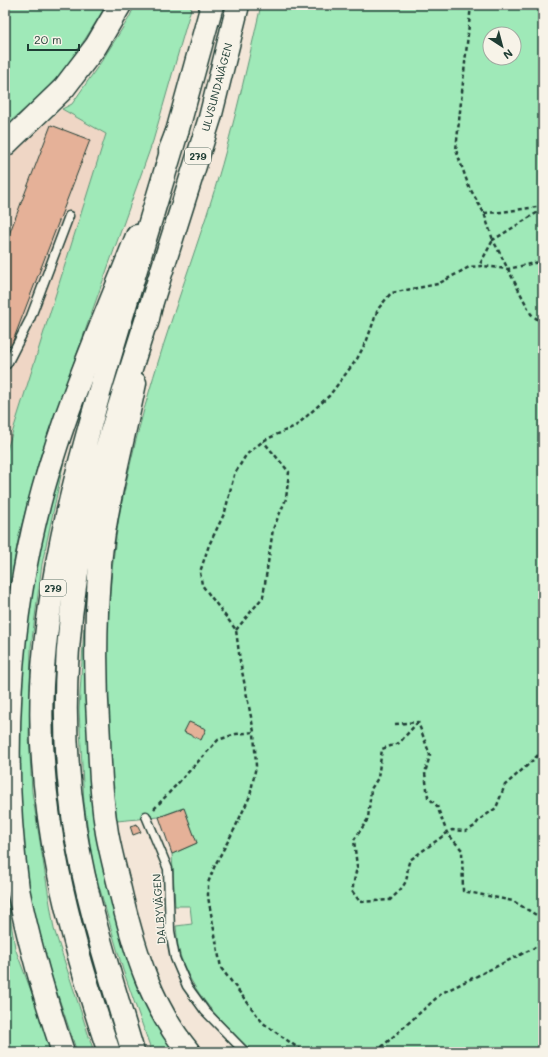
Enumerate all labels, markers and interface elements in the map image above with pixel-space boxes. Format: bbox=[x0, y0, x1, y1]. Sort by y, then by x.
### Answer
scale bar bbox=[28, 26, 79, 52]
north arrow bbox=[482, 26, 522, 66]
text: 20 m bbox=[34, 31, 62, 47]
street label: ULVSUNDAVÄGEN bbox=[197, 41, 236, 133]
text: N bbox=[500, 46, 516, 63]
road number: 279 bbox=[185, 148, 211, 164]
road number: 279 bbox=[40, 580, 66, 596]
street label: DALBYVÄGEN bbox=[149, 873, 168, 945]

